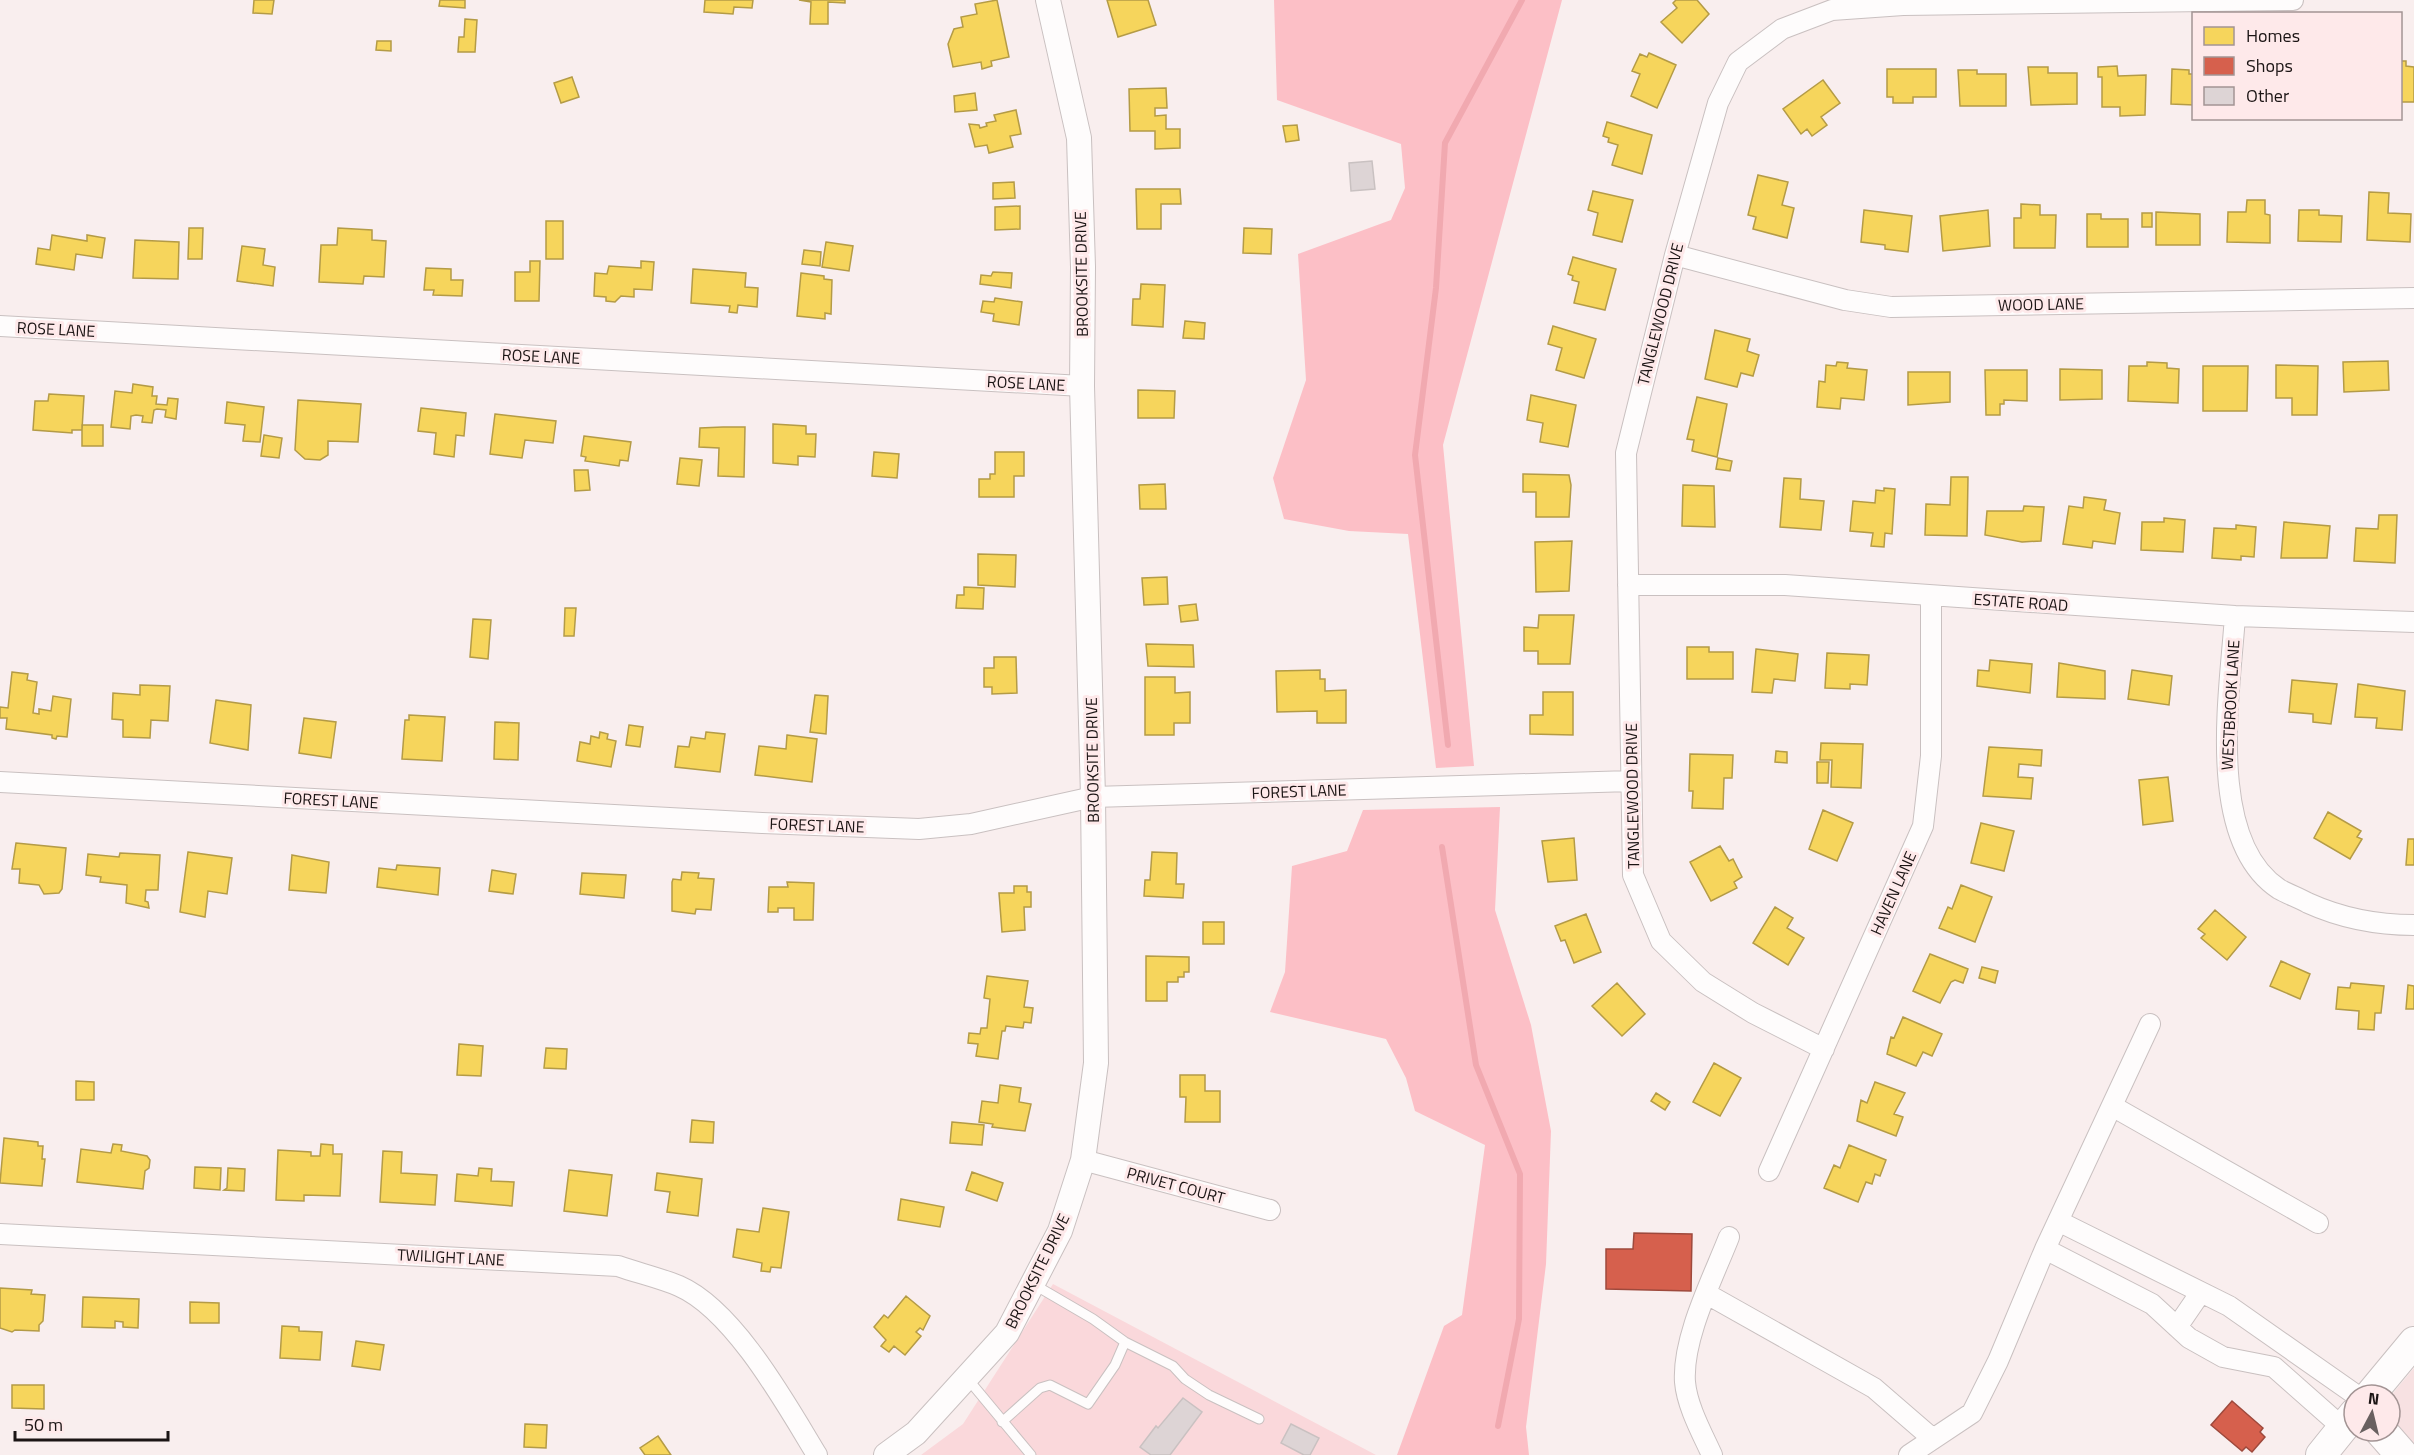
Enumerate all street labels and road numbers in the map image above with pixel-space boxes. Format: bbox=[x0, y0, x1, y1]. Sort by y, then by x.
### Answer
street label: BROOKSITE DRIVE bbox=[1068, 211, 1094, 337]
street label: TANGLEWOOD DRIVE bbox=[1631, 240, 1689, 388]
street label: WOOD LANE bbox=[1998, 291, 2084, 317]
street label: ROSE LANE bbox=[16, 315, 96, 343]
street label: ROSE LANE bbox=[501, 342, 581, 370]
street label: ROSE LANE bbox=[986, 369, 1066, 397]
street label: ESTATE ROAD bbox=[1973, 587, 2069, 617]
street label: WESTBROOK LANE bbox=[2215, 639, 2245, 771]
street label: BROOKSITE DRIVE bbox=[1079, 697, 1105, 823]
street label: TANGLEWOOD DRIVE bbox=[1619, 723, 1645, 869]
street label: FOREST LANE bbox=[1251, 777, 1347, 805]
street label: FOREST LANE bbox=[283, 786, 379, 814]
street label: FOREST LANE bbox=[769, 811, 865, 839]
street label: HAVEN LANE bbox=[1864, 847, 1922, 939]
street label: PRIVET COURT bbox=[1124, 1160, 1228, 1210]
street label: BROOKSITE DRIVE bbox=[999, 1209, 1075, 1333]
street label: TWILIGHT LANE bbox=[397, 1242, 505, 1272]

